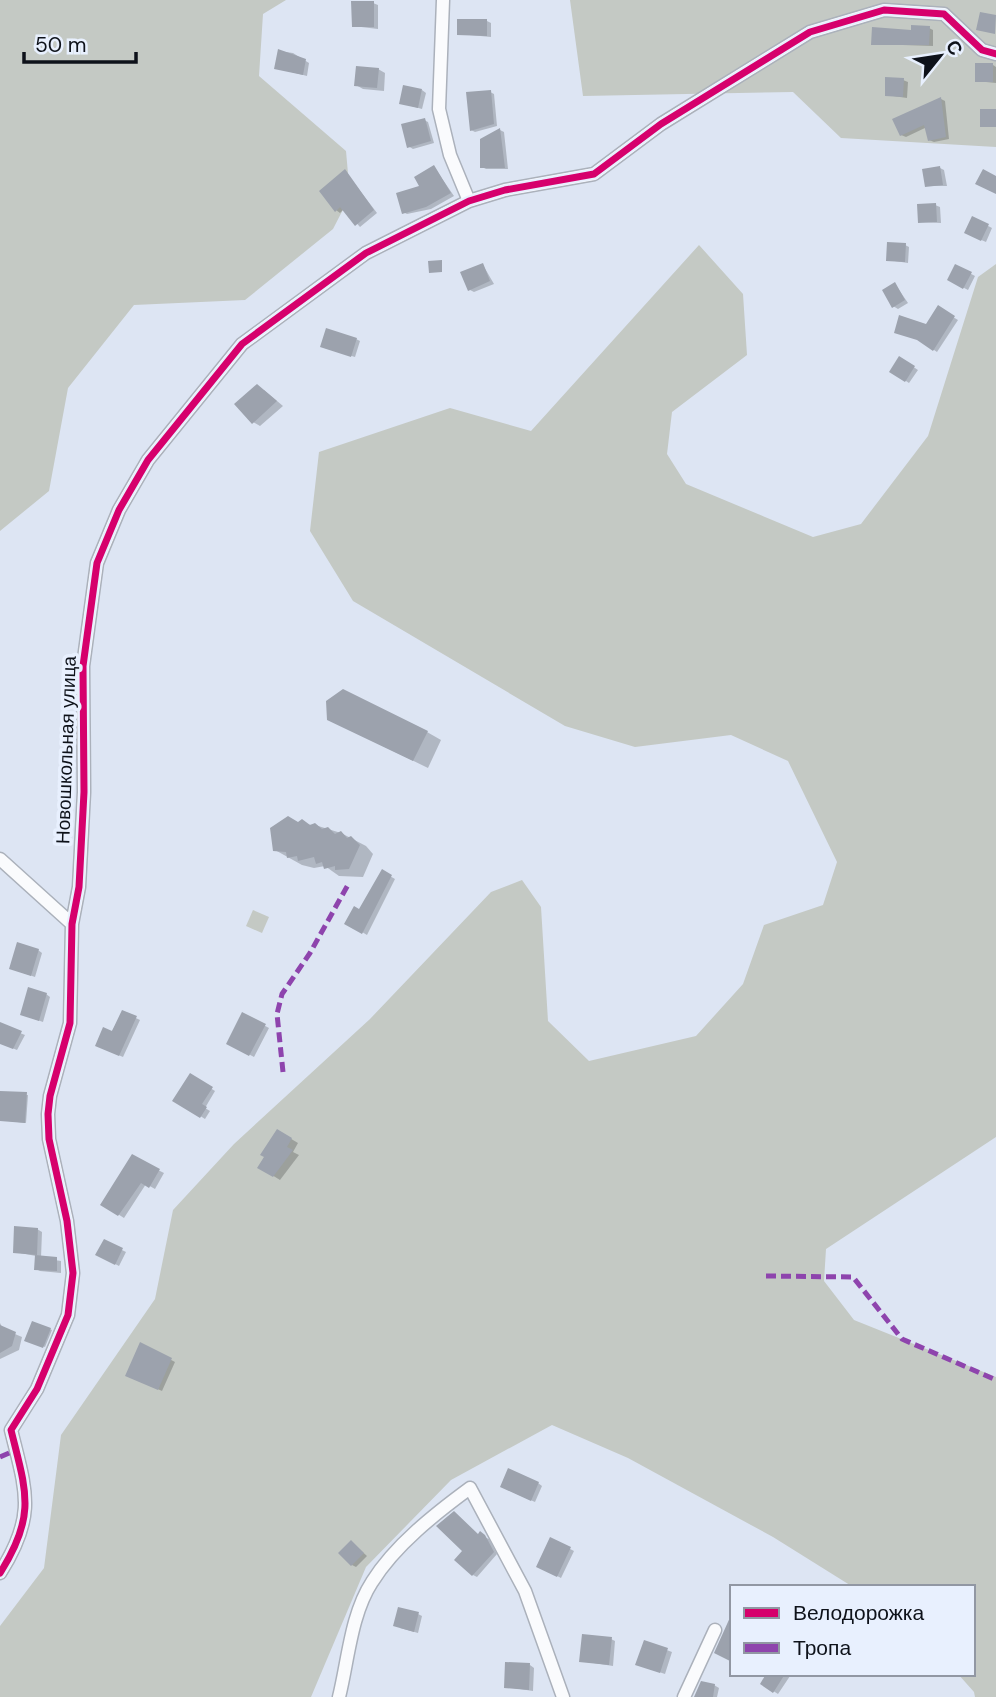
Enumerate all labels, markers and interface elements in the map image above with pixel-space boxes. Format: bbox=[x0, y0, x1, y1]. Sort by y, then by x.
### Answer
scale bar bbox=[24, 21, 136, 65]
north arrow bbox=[905, 21, 975, 91]
text: 50 m bbox=[35, 31, 86, 59]
text: С bbox=[940, 36, 969, 60]
street label: Новошкольная улица bbox=[50, 655, 82, 845]
legend bbox=[730, 1585, 975, 1676]
text: Велодорожка bbox=[793, 1599, 924, 1627]
text: Тропа bbox=[793, 1634, 851, 1662]

